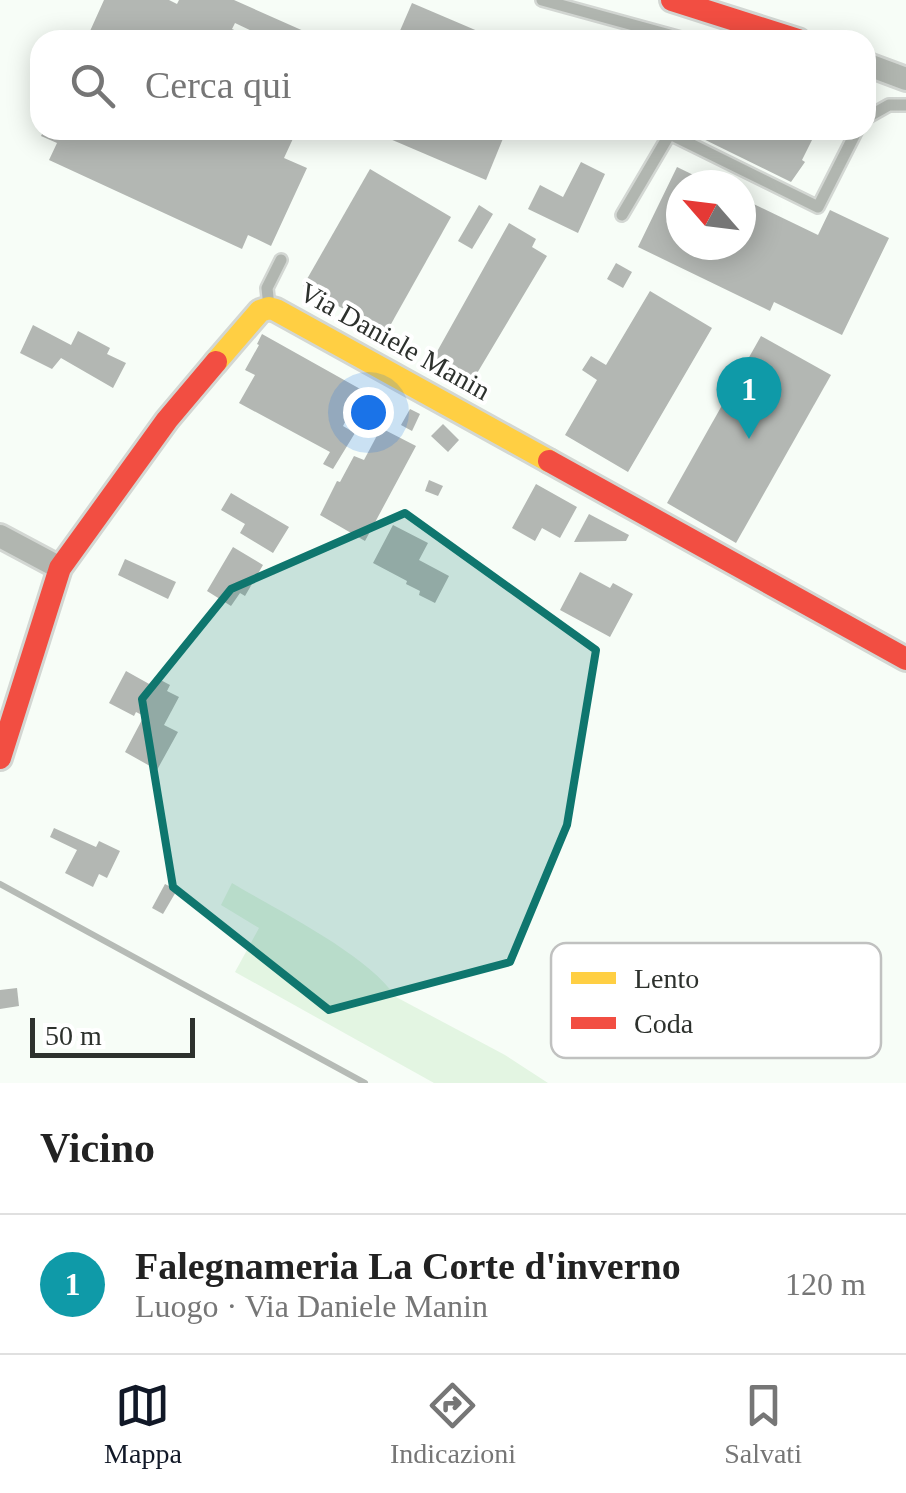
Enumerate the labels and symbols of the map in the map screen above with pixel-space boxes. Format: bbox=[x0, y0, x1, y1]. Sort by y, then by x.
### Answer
north arrow bbox=[666, 170, 756, 260]
street label: Via Daniele Manin bbox=[294, 276, 496, 406]
pin: 1 bbox=[716, 356, 782, 439]
your location bbox=[343, 387, 394, 438]
legend bbox=[551, 943, 881, 1058]
text: Lento bbox=[634, 963, 699, 994]
text: Coda bbox=[634, 1008, 694, 1039]
scale bar bbox=[30, 1013, 195, 1058]

